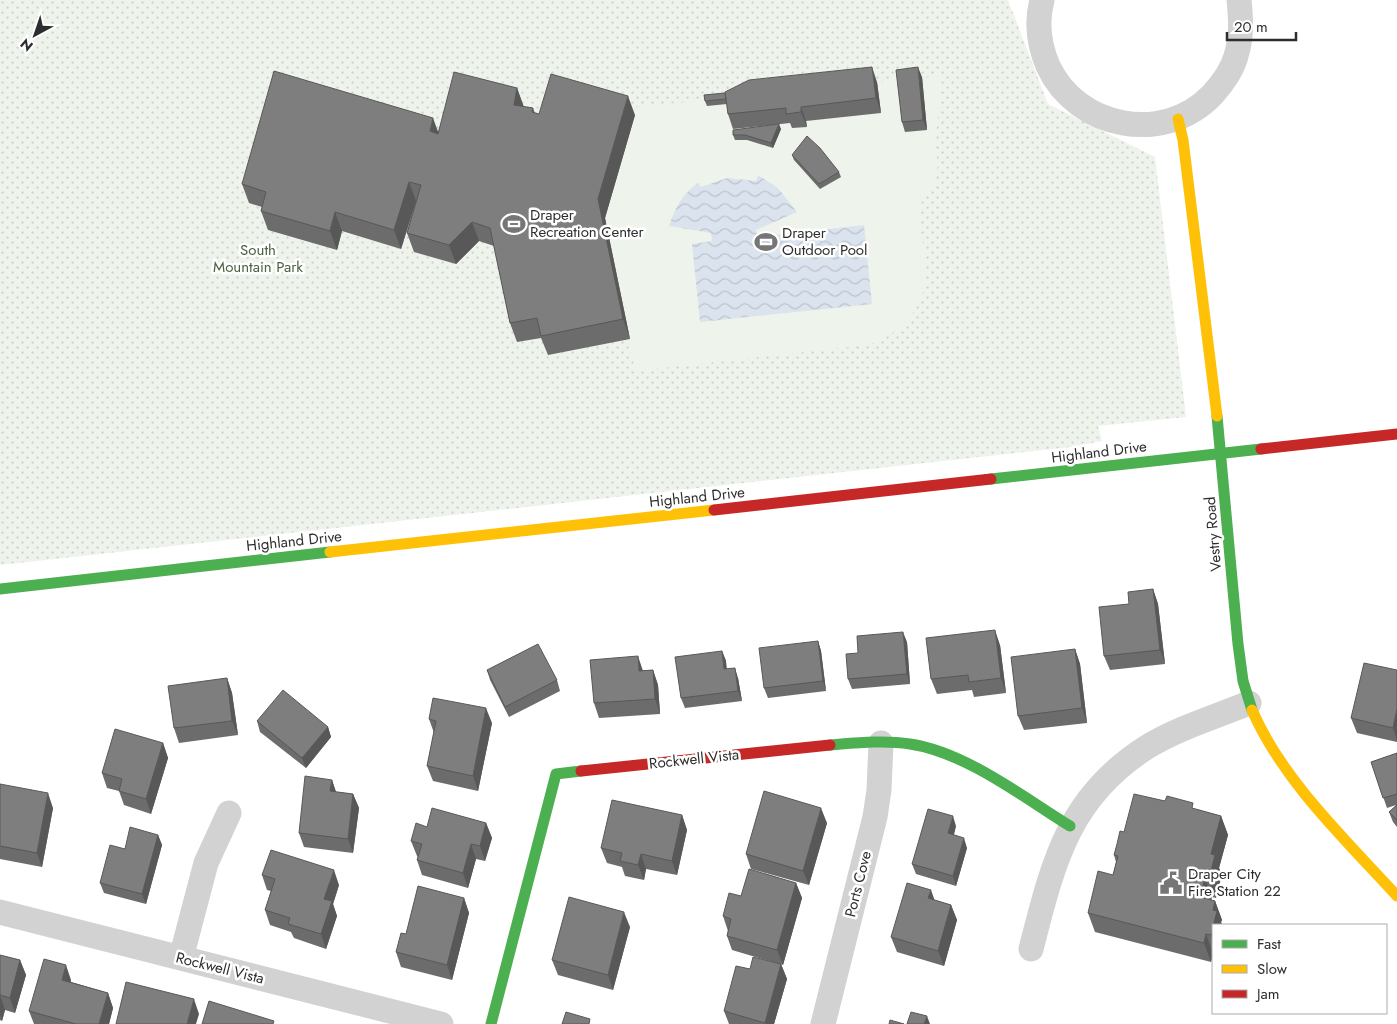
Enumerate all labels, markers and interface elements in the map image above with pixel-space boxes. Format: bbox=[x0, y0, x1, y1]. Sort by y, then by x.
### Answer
north arrow bbox=[10, 10, 60, 60]
scale bar bbox=[1227, 10, 1296, 42]
text: 20 m bbox=[1234, 16, 1268, 38]
text: N bbox=[16, 34, 37, 56]
place label: Draper Recreation Center bbox=[530, 204, 644, 243]
sports icon: Draper Recreation Center bbox=[501, 211, 527, 237]
place label: Draper Outdoor Pool bbox=[782, 222, 868, 261]
sports icon: Draper Outdoor Pool bbox=[753, 229, 779, 255]
park label: South Mountain Park bbox=[213, 239, 303, 278]
street label: Highland Drive bbox=[1050, 435, 1148, 469]
street label: Highland Drive bbox=[648, 481, 746, 513]
street label: Vestry Road bbox=[1199, 496, 1227, 572]
street label: Highland Drive bbox=[245, 525, 343, 557]
street label: Rockwell Vista bbox=[648, 743, 740, 775]
street label: Ports Cove bbox=[839, 848, 877, 919]
place label: Draper City Fire Station 22 bbox=[1188, 863, 1281, 902]
public building icon: Draper City Fire Station 22 bbox=[1158, 870, 1184, 896]
legend bbox=[1212, 924, 1387, 1014]
text: Fast bbox=[1257, 933, 1281, 955]
street label: Rockwell Vista bbox=[174, 946, 266, 990]
text: Slow bbox=[1257, 958, 1288, 980]
text: Jam bbox=[1255, 983, 1280, 1005]

